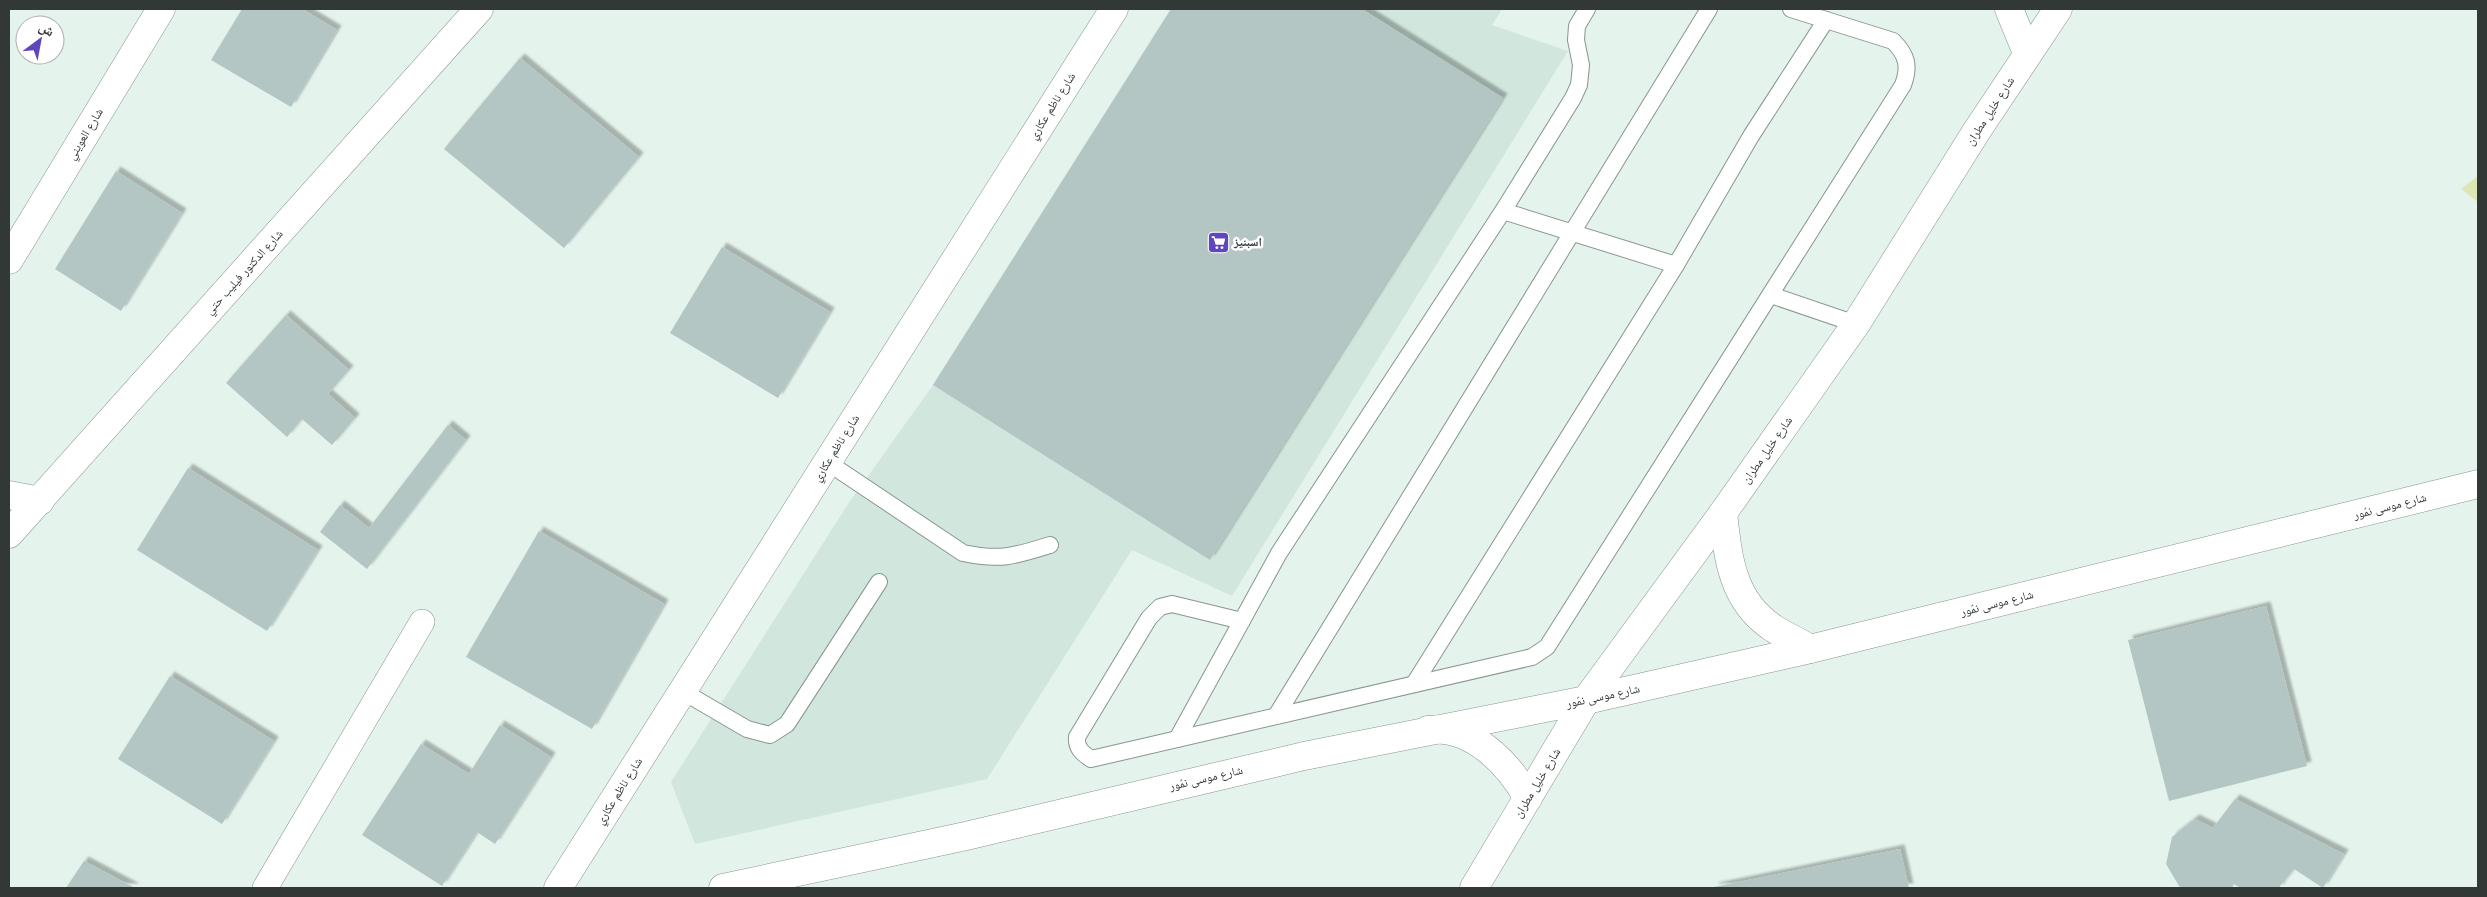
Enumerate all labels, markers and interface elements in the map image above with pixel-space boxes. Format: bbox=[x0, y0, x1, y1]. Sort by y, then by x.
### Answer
north arrow bbox=[15, 15, 65, 65]
text: ش bbox=[36, 17, 59, 41]
street label: شارع ناظم عكاري bbox=[1024, 69, 1081, 144]
street label: شارع خليل مطران bbox=[1961, 73, 2018, 148]
street label: شارع العويني bbox=[62, 105, 109, 164]
street label: شارع الدكتور فيليب حتي bbox=[201, 225, 288, 319]
supermarket icon: اسبنيز bbox=[1206, 230, 1230, 254]
place label: اسبنيز bbox=[1233, 233, 1262, 250]
street label: شارع ناظم عكاري bbox=[808, 411, 865, 486]
street label: شارع خليل مطران bbox=[1737, 412, 1796, 487]
street label: شارع موسى نمّور bbox=[2351, 488, 2428, 523]
street label: شارع موسى نمّور bbox=[1958, 585, 2035, 620]
street label: شارع موسى نمّور bbox=[1564, 679, 1641, 712]
street label: شارع خليل مطران bbox=[1509, 745, 1564, 821]
street label: شارع ناظم عكاري bbox=[591, 754, 648, 829]
street label: شارع موسى نمّور bbox=[1167, 761, 1244, 794]

